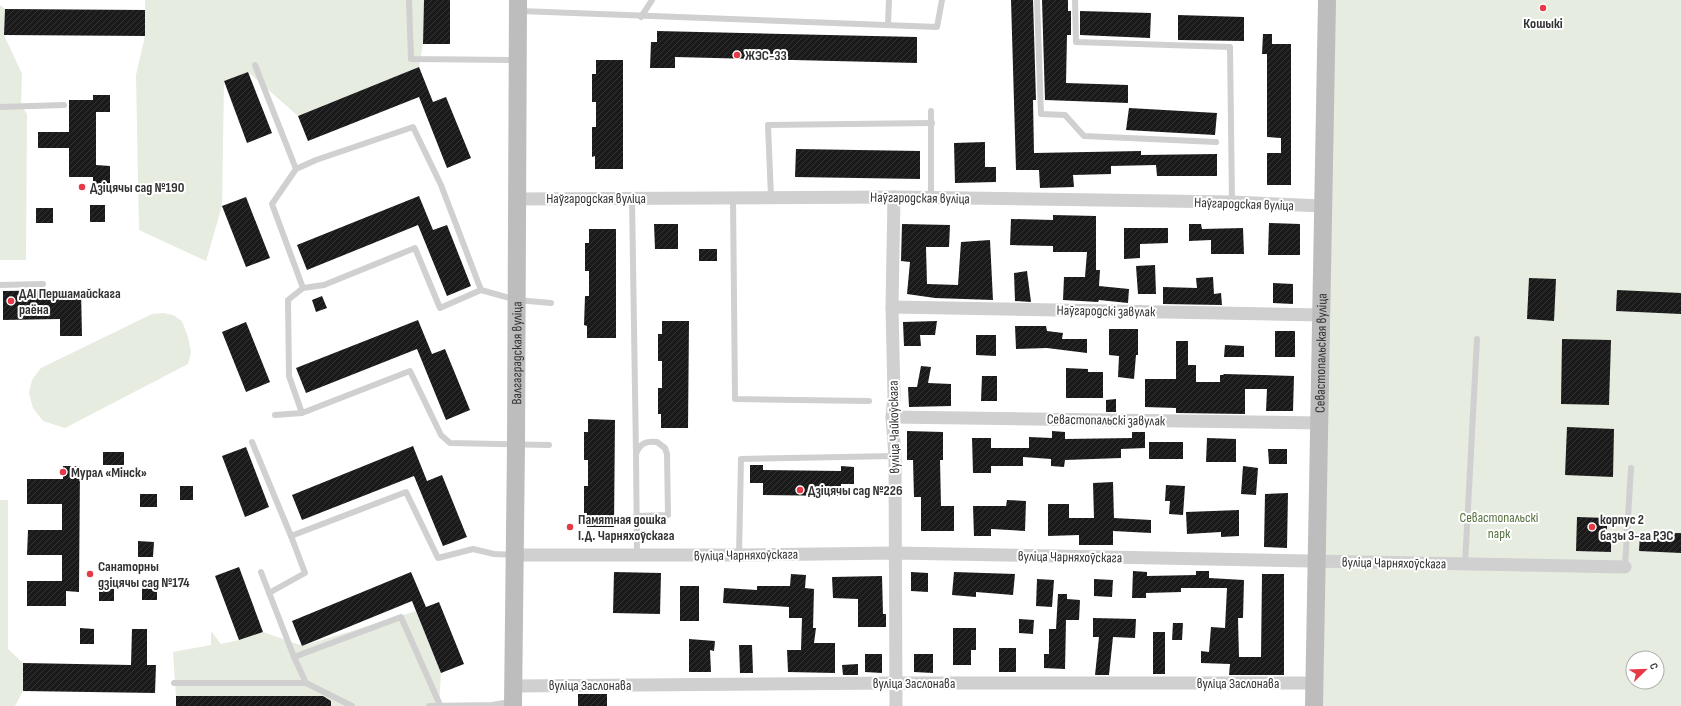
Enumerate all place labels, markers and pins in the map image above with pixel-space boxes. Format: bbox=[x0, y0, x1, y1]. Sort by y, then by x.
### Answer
marker: Кошыкі bbox=[1538, 3, 1548, 13]
place label: Кошыкі bbox=[1523, 15, 1563, 32]
place label: ЖЭС-33 bbox=[745, 47, 787, 64]
marker: ЖЭС-33 bbox=[732, 50, 742, 60]
place label: Дзіцячы сад №190 bbox=[90, 179, 185, 196]
marker: Дзіцячы сад №190 bbox=[77, 182, 87, 192]
place label: ДАІ Першамайскага раёна bbox=[19, 285, 121, 318]
marker: ДАІ Першамайскага раёна bbox=[6, 296, 16, 306]
place label: Мурал «Мінск» bbox=[71, 464, 147, 481]
marker: Мурал «Мінск» bbox=[58, 467, 68, 477]
place label: Дзіцячы сад №226 bbox=[808, 482, 903, 499]
marker: Дзіцячы сад №226 bbox=[795, 485, 805, 495]
place label: Памятная дошка І.Д. Чарняхоўскага bbox=[578, 511, 675, 544]
place label: корпус 2 базы 3-га РЭС bbox=[1600, 511, 1674, 544]
marker: Памятная дошка І.Д. Чарняхоўскага bbox=[565, 522, 575, 532]
marker: корпус 2 базы 3-га РЭС bbox=[1587, 522, 1597, 532]
place label: Санаторны дзіцячы сад №174 bbox=[98, 558, 190, 591]
marker: Санаторны дзіцячы сад №174 bbox=[85, 569, 95, 579]

